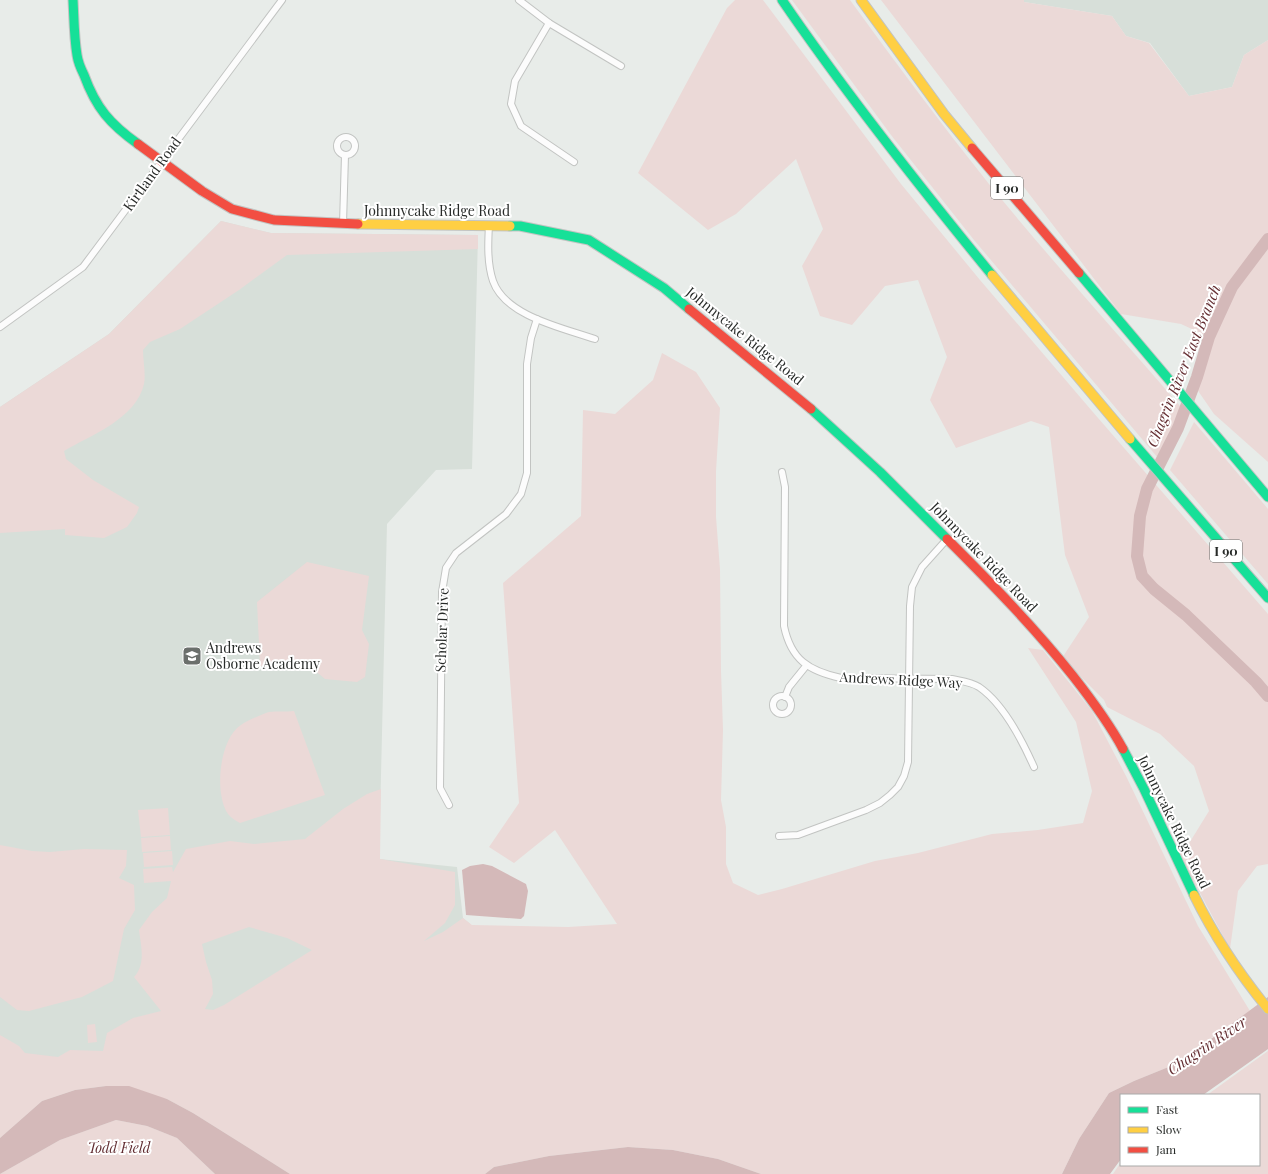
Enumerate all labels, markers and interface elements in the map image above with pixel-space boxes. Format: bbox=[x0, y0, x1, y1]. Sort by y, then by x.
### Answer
street label: Kirtland Road bbox=[118, 133, 185, 215]
road number: I 90 bbox=[991, 177, 1023, 199]
street label: Johnnycake Ridge Road bbox=[363, 201, 510, 220]
street label: Johnnycake Ridge Road bbox=[682, 282, 808, 389]
water label: Chagrin River East Branch bbox=[1141, 282, 1225, 450]
street label: Johnnycake Ridge Road bbox=[926, 497, 1042, 616]
road number: I 90 bbox=[1210, 540, 1242, 562]
street label: Scholar Drive bbox=[431, 587, 452, 673]
place label: Andrews Osborne Academy bbox=[205, 638, 320, 673]
school or university icon: Andrews Osborne Academy bbox=[181, 645, 203, 667]
street label: Andrews Ridge Way bbox=[838, 667, 963, 692]
street label: Johnnycake Ridge Road bbox=[1133, 751, 1215, 892]
water label: Chagrin River bbox=[1163, 1011, 1250, 1079]
legend bbox=[1120, 1094, 1260, 1166]
text: Fast bbox=[1156, 1101, 1179, 1117]
text: Slow bbox=[1156, 1121, 1182, 1137]
park label: Todd Field bbox=[88, 1138, 151, 1157]
text: Jam bbox=[1155, 1141, 1177, 1157]

